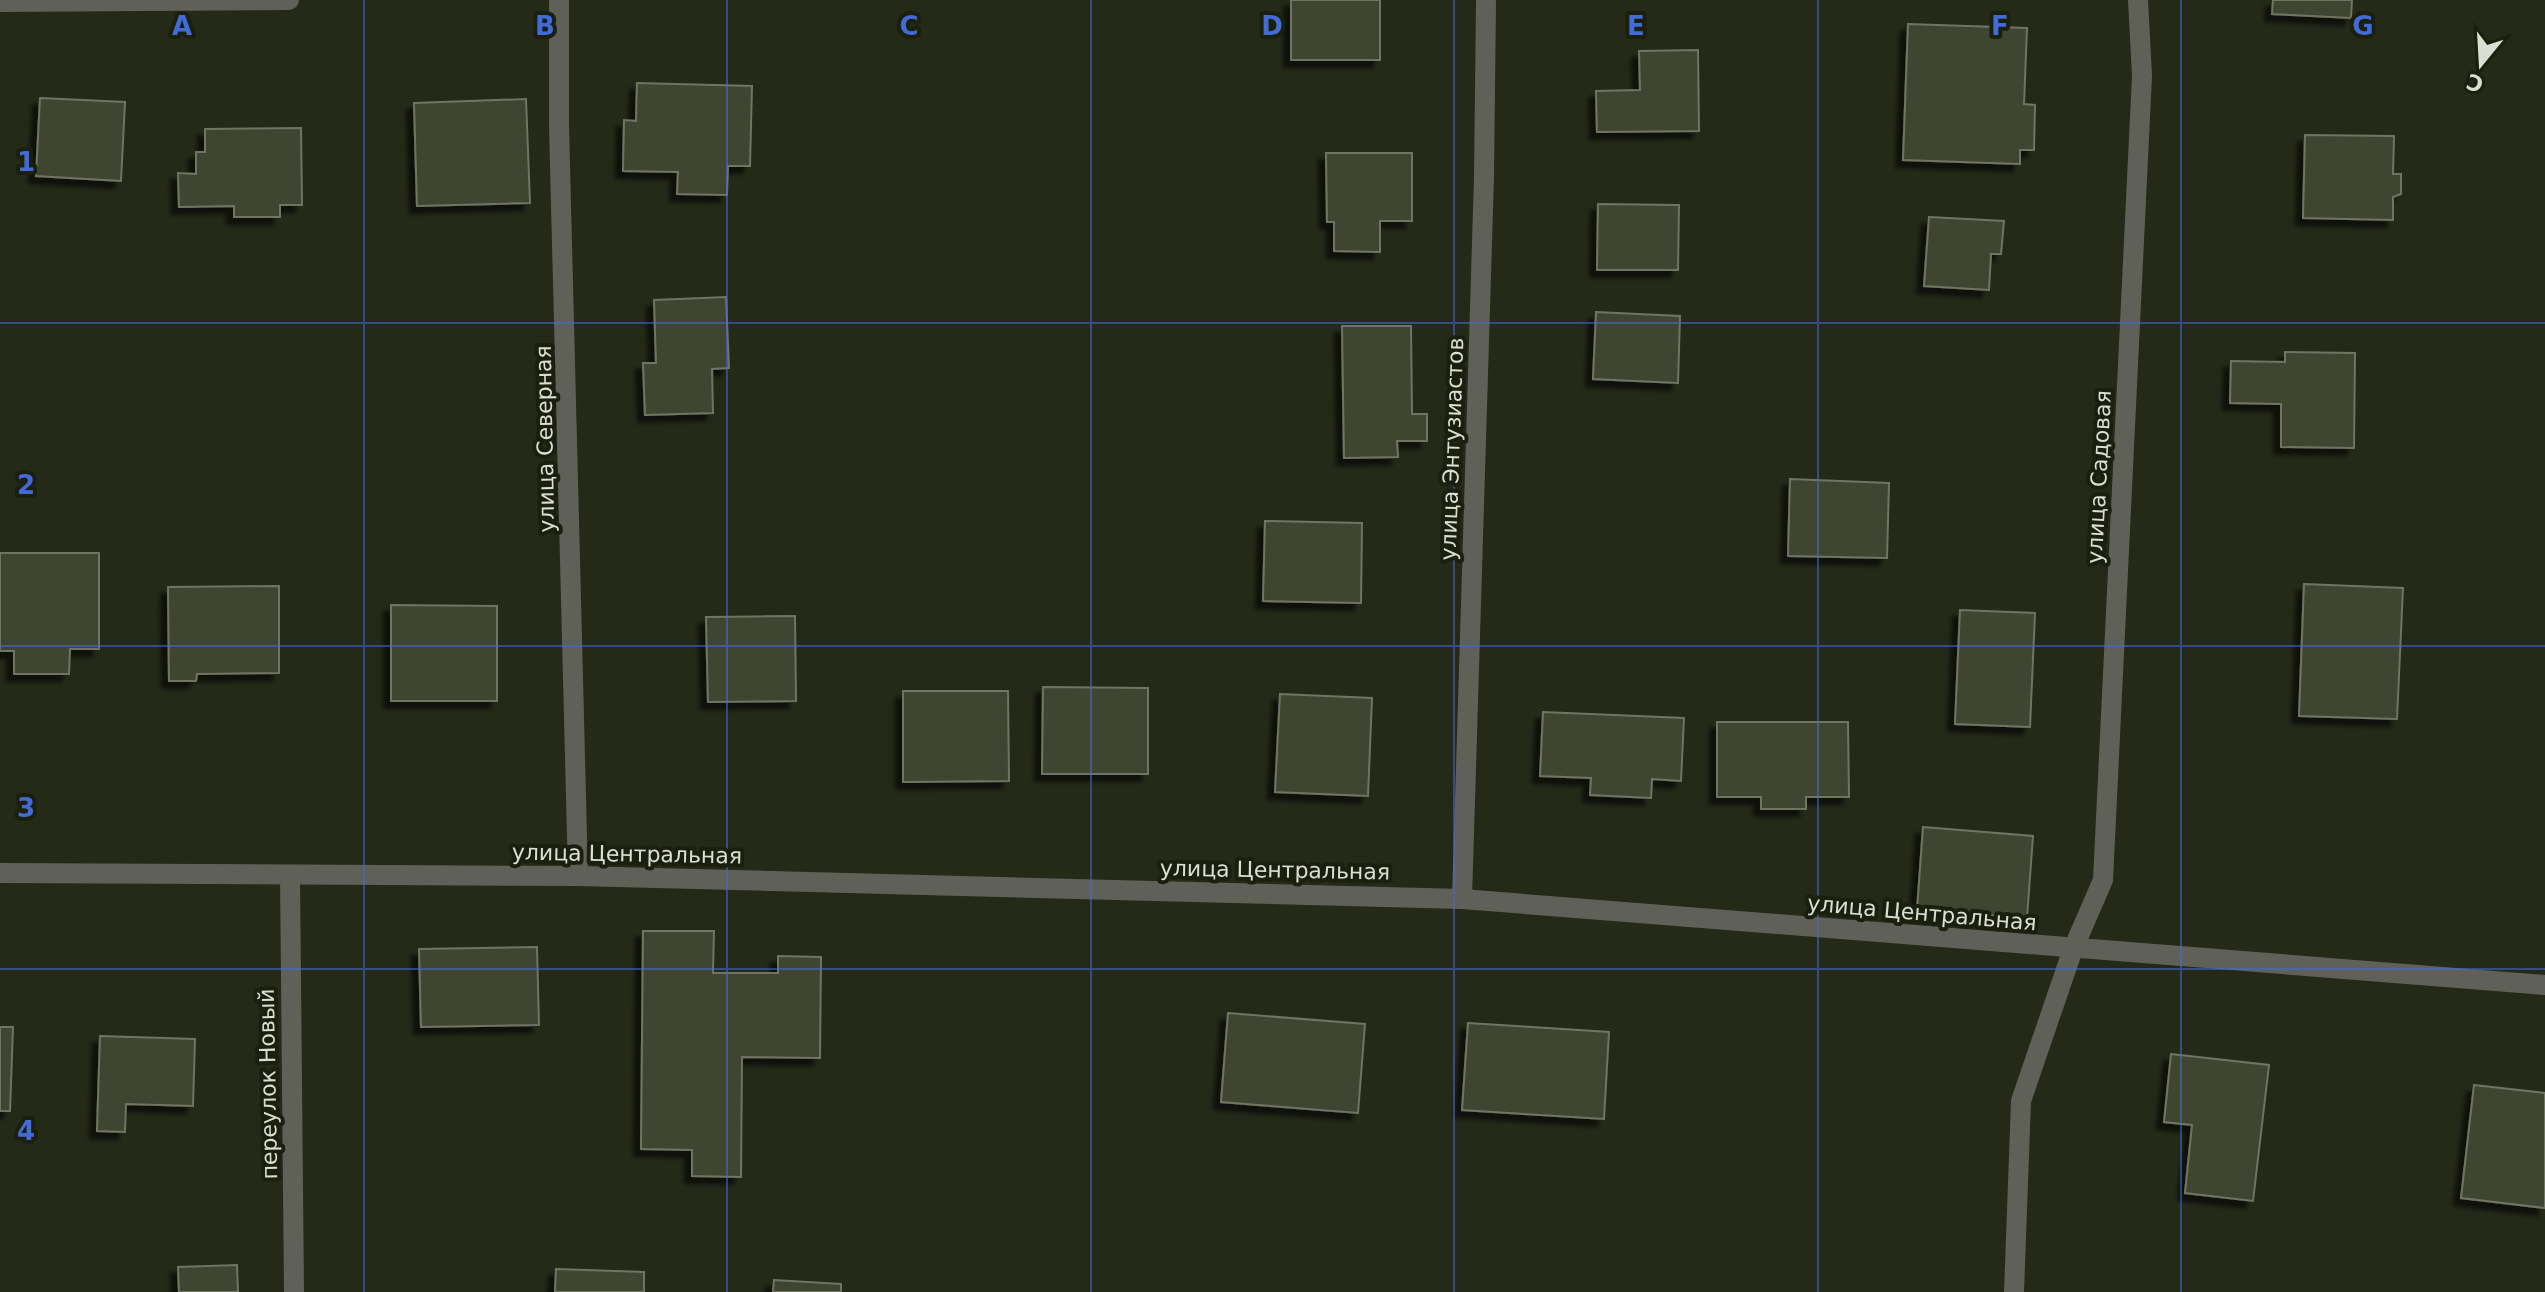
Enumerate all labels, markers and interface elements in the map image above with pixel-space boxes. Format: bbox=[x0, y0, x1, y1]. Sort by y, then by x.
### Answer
text: A bbox=[172, 11, 192, 41]
text: B bbox=[535, 11, 555, 41]
text: C bbox=[899, 11, 919, 41]
text: D bbox=[1261, 11, 1283, 41]
text: E bbox=[1627, 11, 1645, 41]
text: F bbox=[1991, 11, 2009, 41]
text: G bbox=[2352, 11, 2374, 41]
north arrow bbox=[2441, 24, 2521, 104]
text: С bbox=[2463, 68, 2487, 97]
text: 1 bbox=[17, 147, 35, 177]
street label: улица Энтузиастов bbox=[1436, 337, 1468, 561]
street label: улица Северная bbox=[531, 345, 559, 533]
street label: улица Садовая bbox=[2082, 389, 2116, 565]
text: 2 bbox=[17, 470, 35, 500]
text: 3 bbox=[17, 793, 35, 823]
street label: улица Центральная bbox=[512, 839, 742, 869]
street label: улица Центральная bbox=[1160, 855, 1390, 885]
street label: улица Центральная bbox=[1806, 891, 2038, 935]
street label: переулок Новый bbox=[254, 988, 282, 1180]
text: 4 bbox=[17, 1116, 35, 1146]

